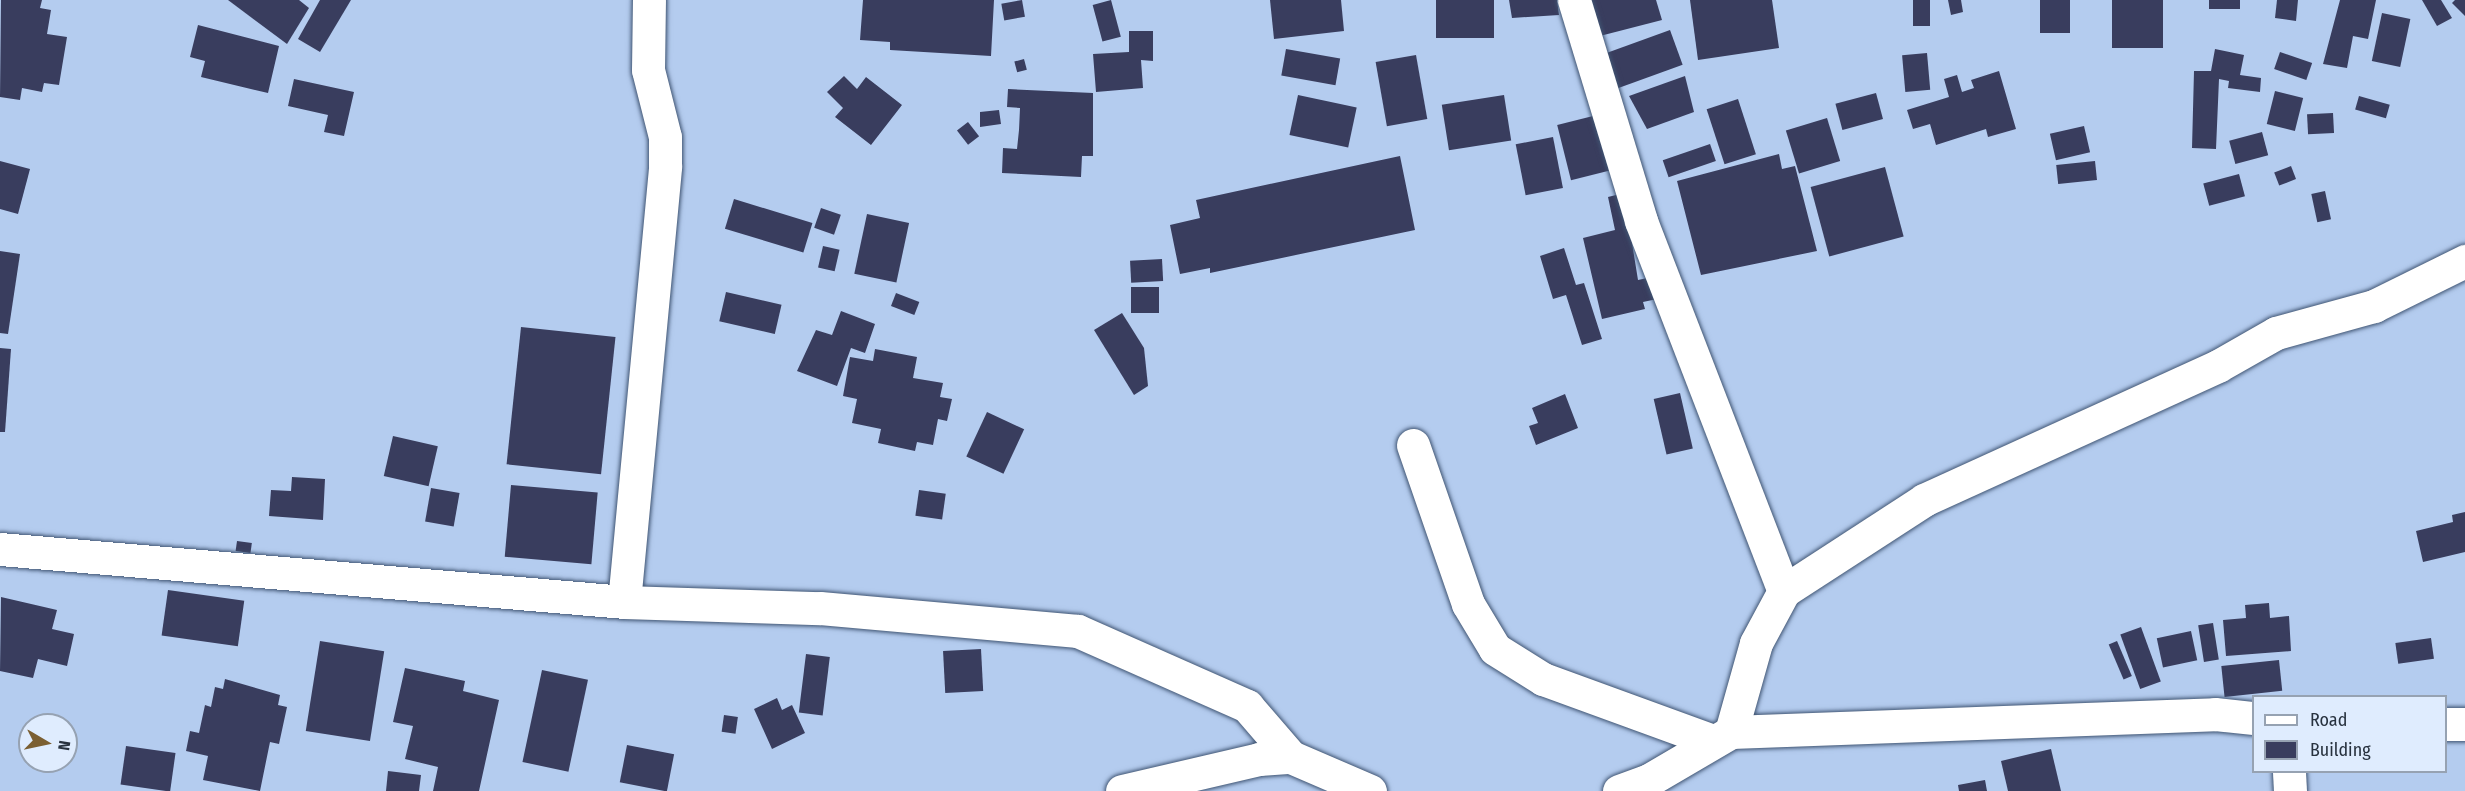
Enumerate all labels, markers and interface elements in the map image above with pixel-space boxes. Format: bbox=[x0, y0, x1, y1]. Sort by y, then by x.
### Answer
legend bbox=[2252, 695, 2447, 773]
text: Road bbox=[2310, 709, 2347, 731]
north arrow bbox=[18, 713, 78, 773]
text: N bbox=[54, 739, 74, 752]
text: Building bbox=[2310, 739, 2371, 761]

